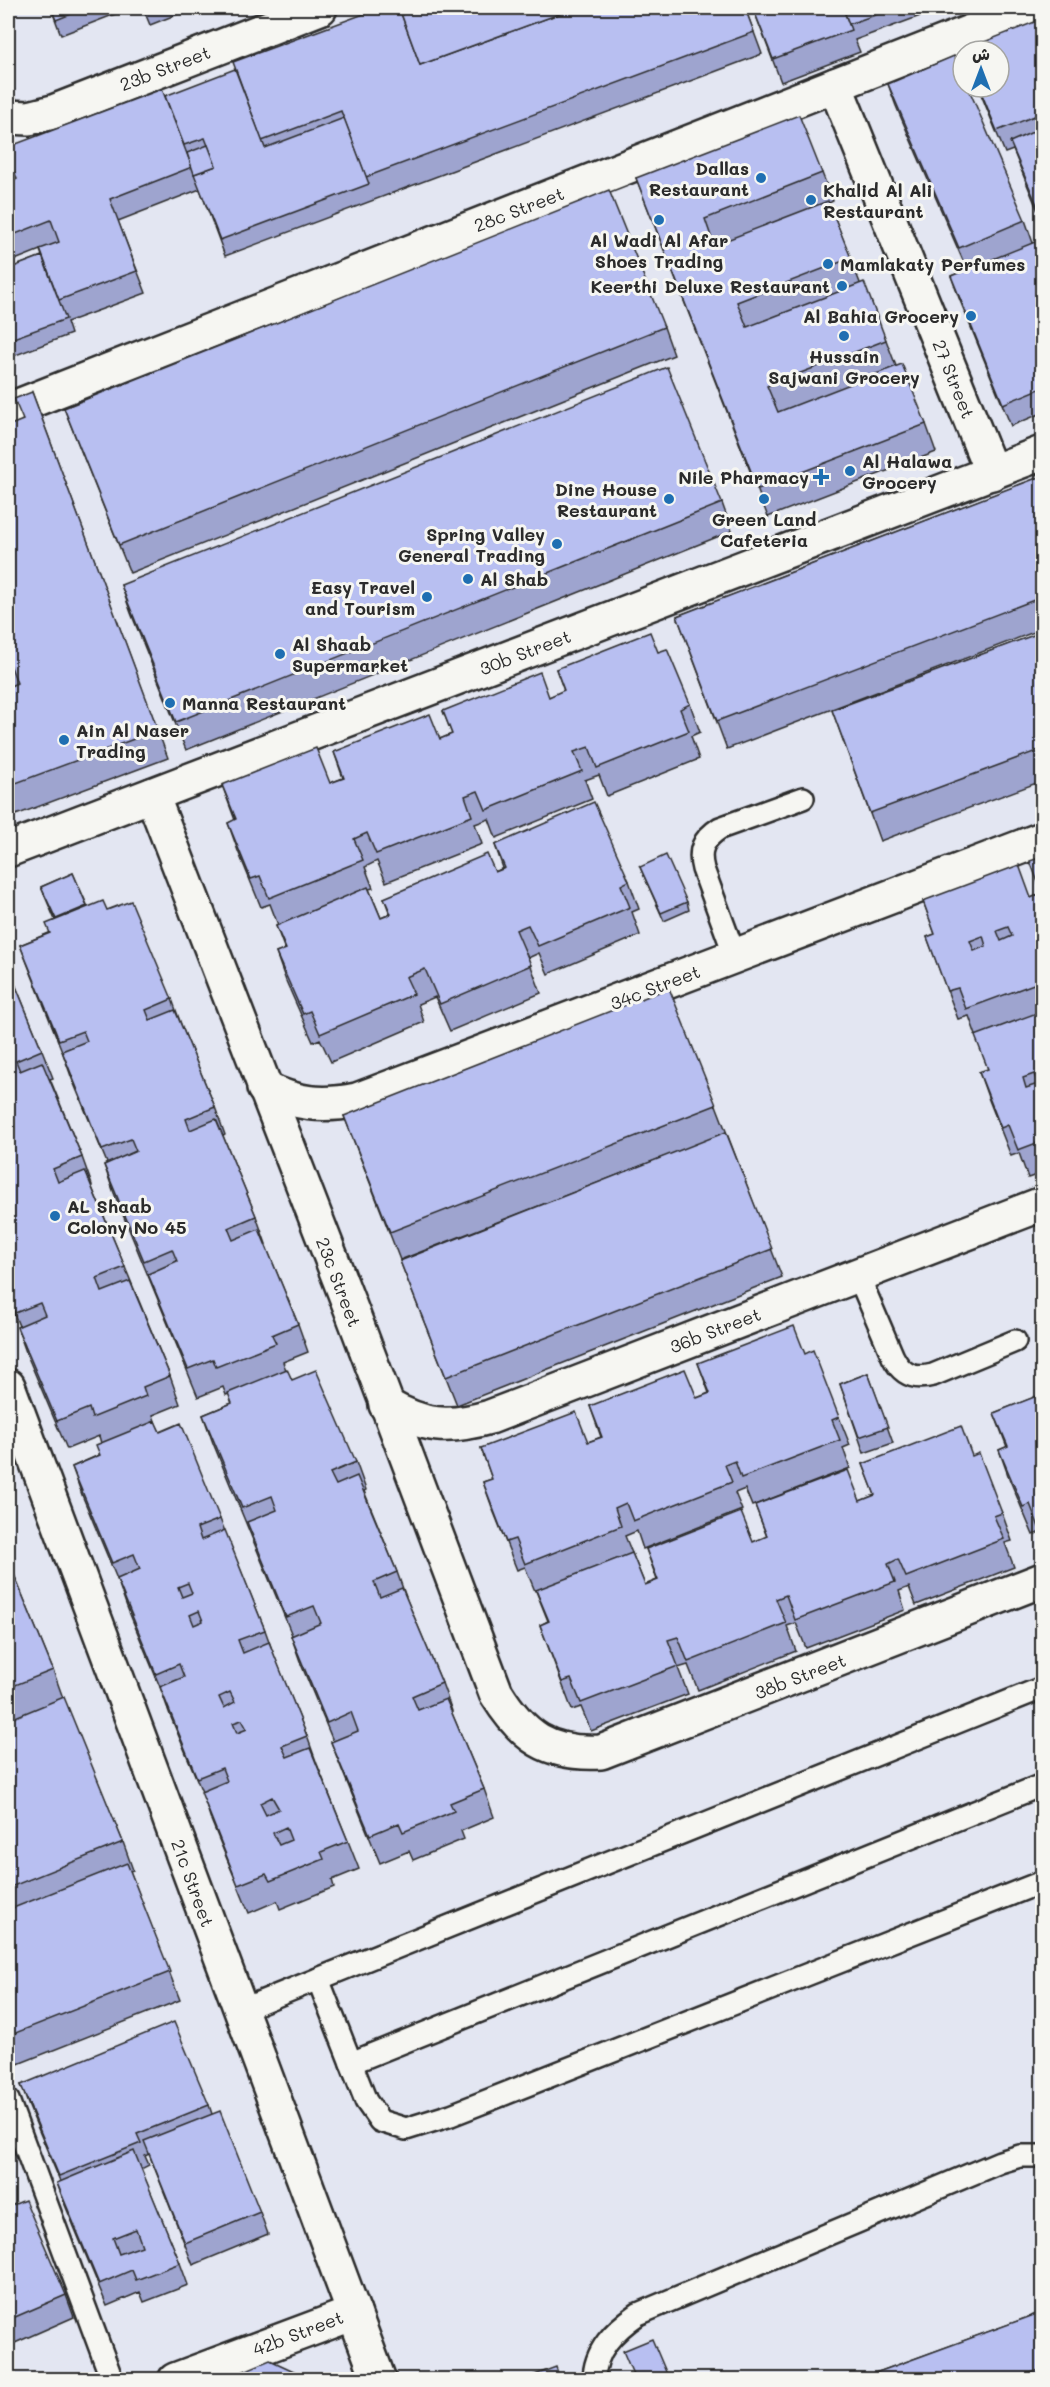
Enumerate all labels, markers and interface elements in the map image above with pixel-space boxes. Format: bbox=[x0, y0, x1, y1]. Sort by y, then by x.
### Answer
north arrow bbox=[951, 39, 1011, 99]
street label: 23b Street bbox=[116, 40, 214, 96]
text: ش bbox=[972, 43, 990, 64]
place label: Dallas Restaurant bbox=[649, 156, 749, 201]
marker: Dallas Restaurant bbox=[754, 171, 768, 185]
place label: Khalid Al Ali Restaurant bbox=[823, 178, 933, 223]
street label: 28c Street bbox=[471, 181, 567, 237]
marker: Khalid Al Ali Restaurant bbox=[804, 193, 818, 207]
marker: Al Wadi Al Afar Shoes Trading bbox=[652, 213, 666, 227]
place label: Al Wadi Al Afar Shoes Trading bbox=[590, 228, 728, 273]
place label: Mamlakaty Perfumes bbox=[840, 252, 1025, 276]
marker: Mamlakaty Perfumes bbox=[821, 257, 835, 271]
place label: Keerthi Deluxe Restaurant bbox=[590, 274, 830, 298]
marker: Keerthi Deluxe Restaurant bbox=[835, 279, 849, 293]
place label: Al Bahia Grocery bbox=[803, 304, 959, 328]
marker: Al Bahia Grocery bbox=[964, 309, 978, 323]
marker: Hussain Sajwani Grocery bbox=[837, 329, 851, 343]
street label: 27 Street bbox=[927, 336, 981, 422]
place label: Hussain Sajwani Grocery bbox=[768, 344, 920, 389]
place label: Al Halawa Grocery bbox=[862, 449, 952, 494]
marker: Al Halawa Grocery bbox=[843, 464, 857, 478]
place label: Nile Pharmacy bbox=[678, 465, 809, 489]
marker: Nile Pharmacy bbox=[814, 470, 828, 484]
place label: Dine House Restaurant bbox=[555, 477, 657, 522]
marker: Dine House Restaurant bbox=[662, 492, 676, 506]
marker: Green Land Cafeteria bbox=[757, 492, 771, 506]
place label: Green Land Cafeteria bbox=[712, 507, 816, 552]
place label: Spring Valley General Trading bbox=[398, 522, 545, 567]
marker: Spring Valley General Trading bbox=[550, 537, 564, 551]
place label: Al Shab bbox=[480, 567, 548, 591]
marker: Al Shab bbox=[461, 572, 475, 586]
place label: Easy Travel and Tourism bbox=[305, 575, 415, 620]
marker: Easy Travel and Tourism bbox=[420, 590, 434, 604]
street label: 30b Street bbox=[476, 624, 574, 680]
place label: Al Shaab Supermarket bbox=[292, 632, 408, 677]
marker: Al Shaab Supermarket bbox=[273, 647, 287, 661]
place label: Manna Restaurant bbox=[182, 691, 346, 715]
marker: Manna Restaurant bbox=[163, 696, 177, 710]
place label: Ain Al Naser Trading bbox=[76, 718, 189, 763]
marker: Ain Al Naser Trading bbox=[57, 733, 71, 747]
street label: 34c Street bbox=[606, 959, 704, 1015]
place label: AL Shaab Colony No 45 bbox=[67, 1194, 187, 1239]
marker: AL Shaab Colony No 45 bbox=[48, 1209, 62, 1223]
street label: 23c Street bbox=[311, 1234, 367, 1330]
street label: 36b Street bbox=[666, 1302, 764, 1358]
street label: 38b Street bbox=[751, 1648, 849, 1704]
street label: 21c Street bbox=[166, 1836, 220, 1930]
street label: 42b Street bbox=[249, 2305, 347, 2361]

